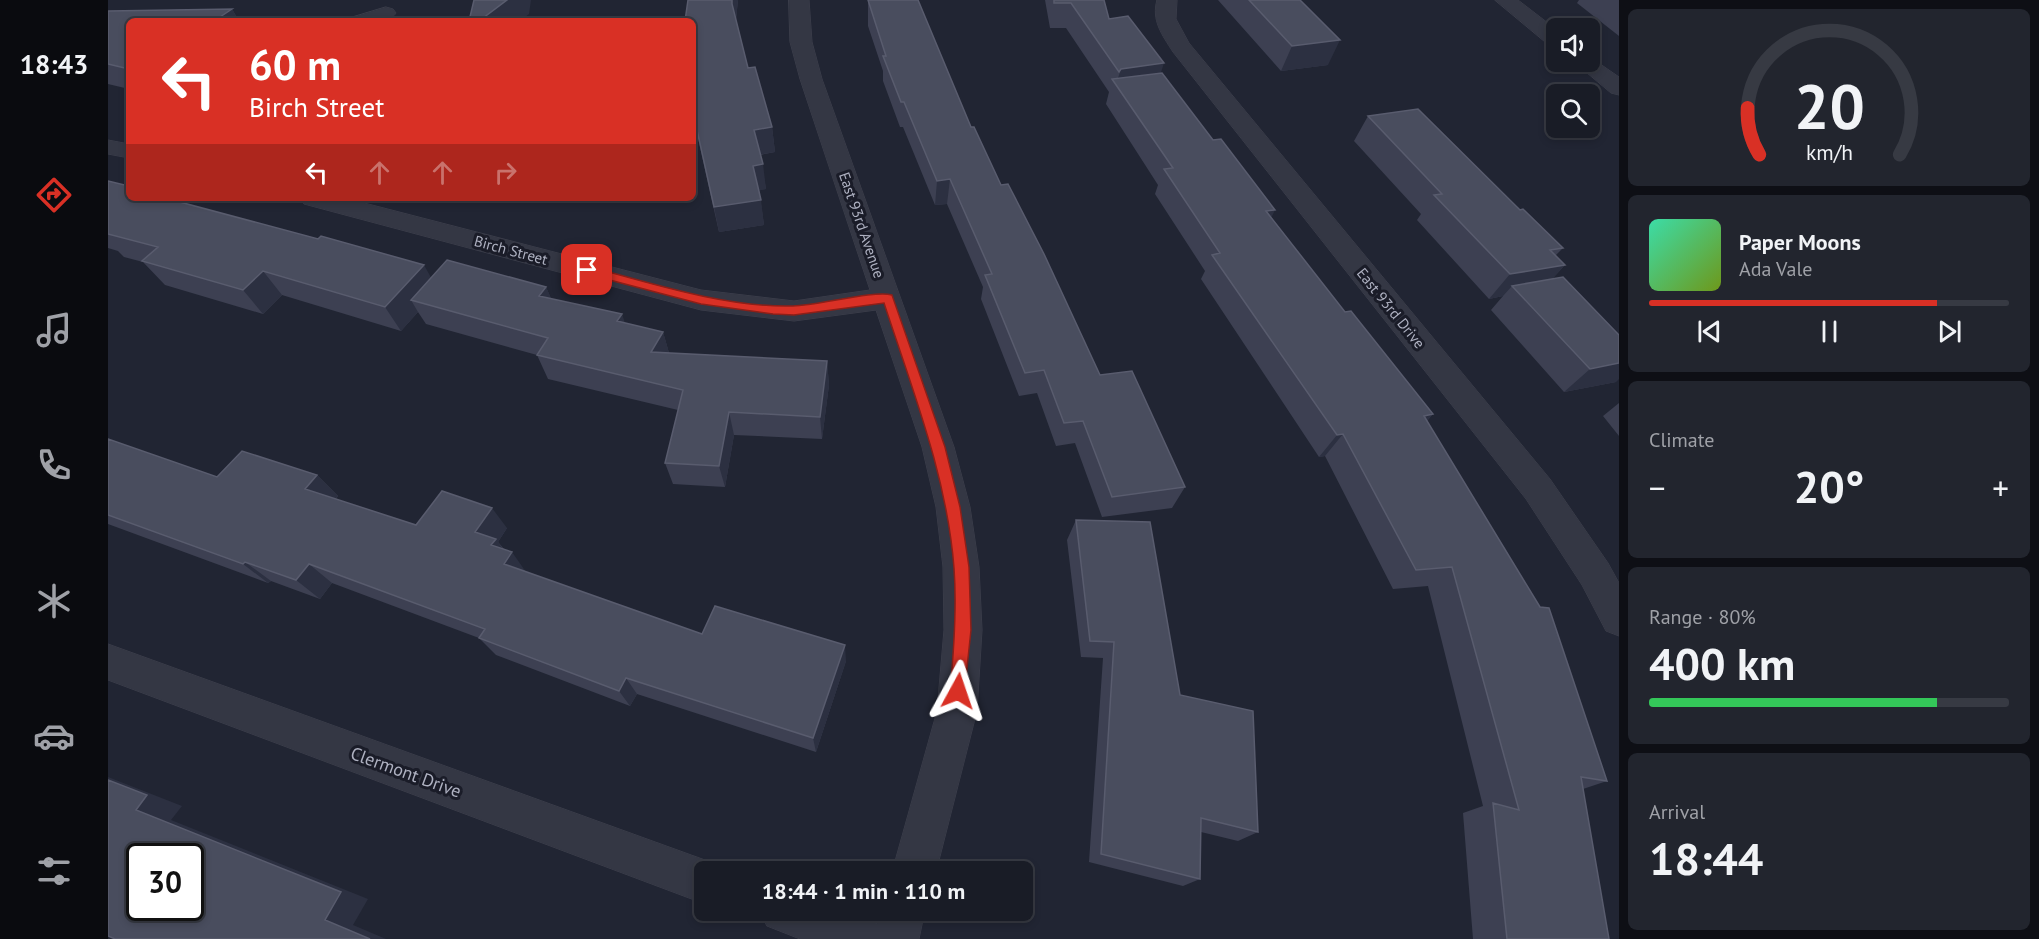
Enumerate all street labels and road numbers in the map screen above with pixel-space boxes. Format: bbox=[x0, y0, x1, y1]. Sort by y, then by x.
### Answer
street label: East 93rd Avenue bbox=[835, 170, 889, 280]
street label: Birch Street bbox=[472, 231, 550, 269]
street label: East 93rd Drive bbox=[1353, 264, 1429, 352]
street label: Clermont Drive bbox=[347, 741, 465, 803]

